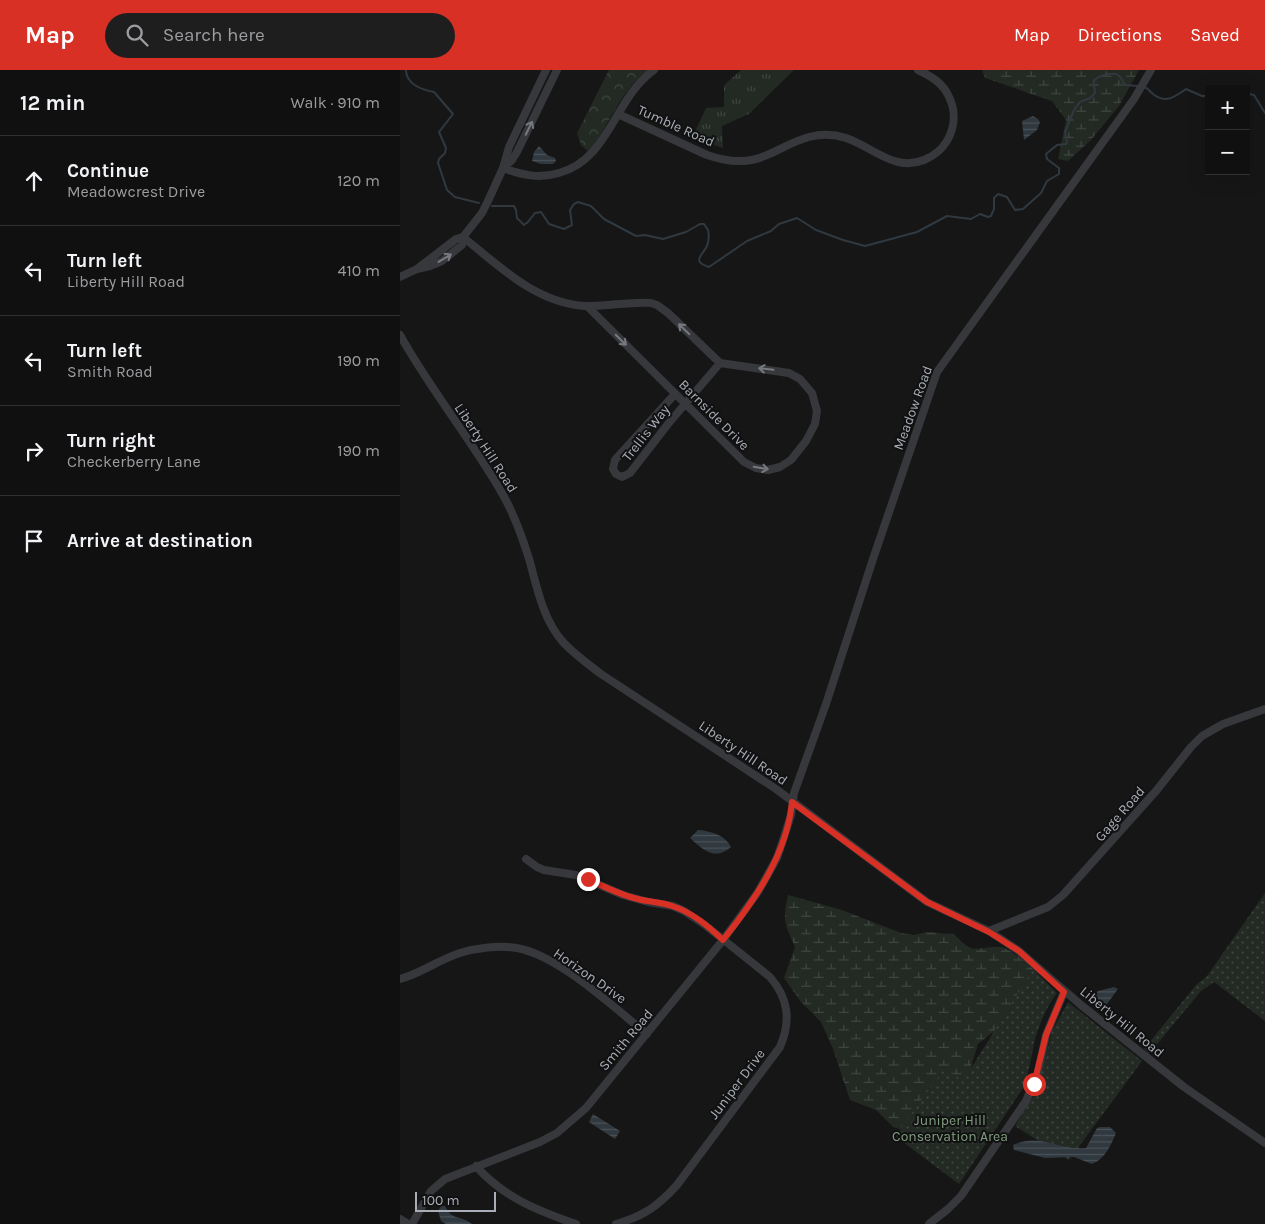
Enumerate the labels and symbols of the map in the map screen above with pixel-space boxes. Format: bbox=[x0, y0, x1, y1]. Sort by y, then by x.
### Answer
street label: Tumble Road bbox=[635, 101, 717, 151]
one-way arrow bbox=[524, 120, 534, 135]
one-way arrow bbox=[437, 253, 451, 263]
one-way arrow bbox=[678, 323, 691, 335]
one-way arrow bbox=[615, 334, 627, 347]
one-way arrow bbox=[758, 364, 774, 374]
street label: Meadow Road bbox=[890, 364, 936, 452]
street label: Barnside Drive bbox=[675, 376, 753, 454]
street label: Liberty Hill Road bbox=[451, 400, 521, 496]
street label: Trellis Way bbox=[619, 401, 674, 465]
one-way arrow bbox=[753, 464, 769, 474]
street label: Liberty Hill Road bbox=[695, 717, 791, 789]
street label: Gage Road bbox=[1091, 783, 1149, 845]
route end bbox=[577, 868, 600, 891]
street label: Horizon Drive bbox=[550, 945, 630, 1007]
street label: Liberty Hill Road bbox=[1077, 983, 1167, 1061]
street label: Smith Road bbox=[595, 1006, 657, 1074]
street label: Juniper Drive bbox=[705, 1046, 769, 1122]
route start bbox=[1023, 1073, 1046, 1096]
park label: Juniper Hill Conservation Area bbox=[892, 1112, 1008, 1145]
scale bar bbox=[415, 1189, 496, 1212]

